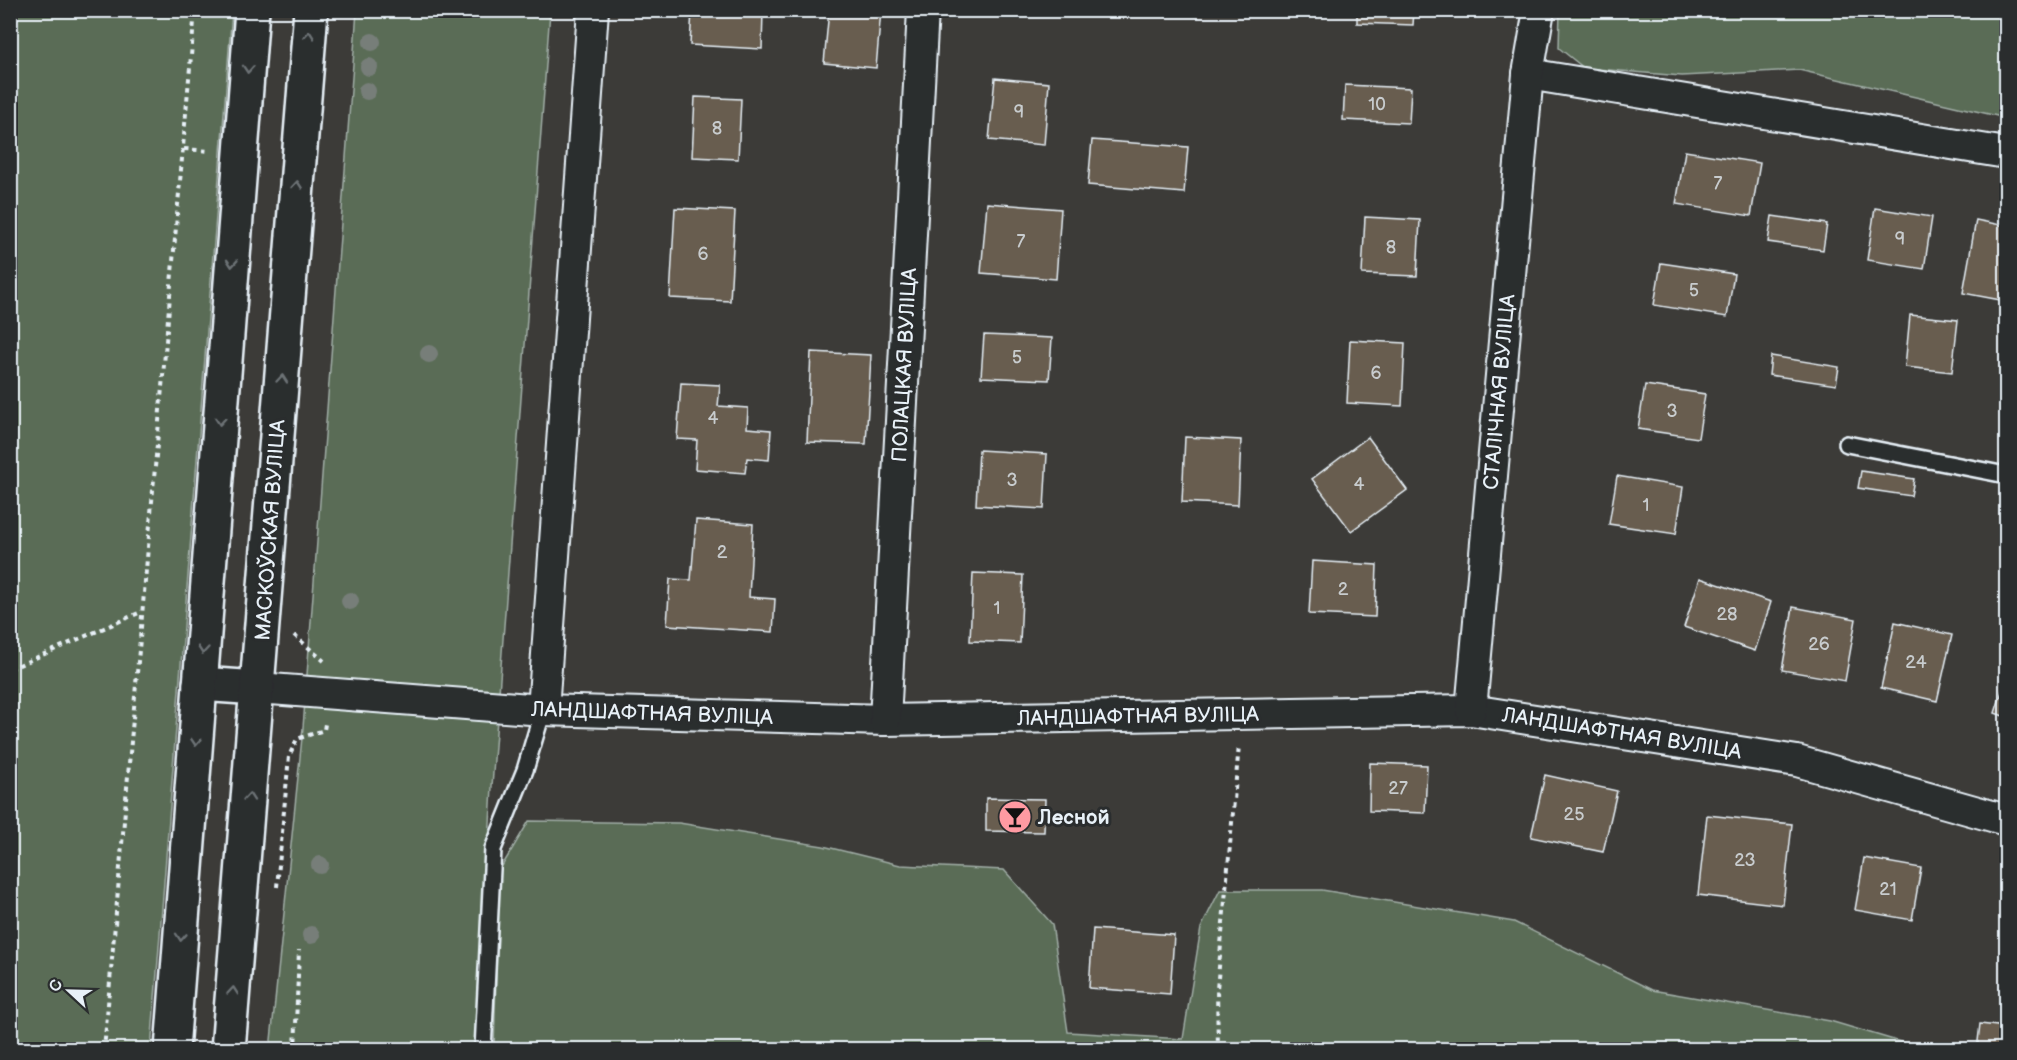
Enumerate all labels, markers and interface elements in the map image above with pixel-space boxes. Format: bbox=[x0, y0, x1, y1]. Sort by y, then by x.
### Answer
one-way arrow bbox=[303, 30, 316, 39]
one-way arrow bbox=[241, 64, 254, 73]
house number: 10 bbox=[1368, 94, 1386, 115]
house number: 9 bbox=[1014, 102, 1024, 123]
house number: 8 bbox=[712, 118, 722, 139]
house number: 7 bbox=[1714, 173, 1723, 194]
one-way arrow bbox=[291, 180, 304, 189]
house number: 9 bbox=[1895, 229, 1905, 250]
house number: 7 bbox=[1017, 231, 1026, 252]
house number: 8 bbox=[1386, 237, 1396, 258]
house number: 6 bbox=[698, 244, 709, 265]
one-way arrow bbox=[226, 259, 239, 268]
street label: ПОЛАЦКАЯ ВУЛІЦА bbox=[887, 267, 922, 463]
house number: 5 bbox=[1689, 280, 1699, 301]
street label: СТАЛІЧНАЯ ВУЛІЦА bbox=[1478, 293, 1521, 491]
house number: 5 bbox=[1012, 347, 1022, 368]
house number: 6 bbox=[1371, 363, 1382, 384]
one-way arrow bbox=[275, 374, 288, 383]
house number: 3 bbox=[1666, 401, 1678, 422]
house number: 4 bbox=[708, 408, 719, 429]
one-way arrow bbox=[214, 416, 227, 425]
street label: МАСКОЎСКАЯ ВУЛІЦА bbox=[250, 418, 291, 641]
house number: 3 bbox=[1006, 470, 1018, 491]
house number: 4 bbox=[1354, 474, 1365, 495]
house number: 1 bbox=[1643, 495, 1649, 516]
house number: 2 bbox=[717, 542, 728, 563]
house number: 2 bbox=[1338, 579, 1349, 600]
house number: 1 bbox=[994, 598, 1000, 619]
house number: 28 bbox=[1716, 604, 1738, 625]
house number: 26 bbox=[1808, 634, 1830, 655]
one-way arrow bbox=[197, 645, 210, 654]
house number: 24 bbox=[1905, 652, 1927, 673]
street label: ЛАНДШАФТНАЯ ВУЛІЦА bbox=[530, 697, 774, 730]
street label: ЛАНДШАФТНАЯ ВУЛІЦА bbox=[1016, 702, 1259, 731]
street label: ЛАНДШАФТНАЯ ВУЛІЦА bbox=[1500, 702, 1744, 765]
one-way arrow bbox=[190, 738, 203, 747]
house number: 27 bbox=[1388, 778, 1408, 799]
one-way arrow bbox=[242, 792, 255, 801]
bar icon: Лесной bbox=[997, 799, 1033, 835]
house number: 25 bbox=[1564, 804, 1584, 825]
place label: Лесной bbox=[1037, 805, 1110, 830]
house number: 23 bbox=[1734, 850, 1756, 871]
house number: 21 bbox=[1879, 879, 1897, 900]
one-way arrow bbox=[175, 932, 188, 941]
north arrow bbox=[39, 961, 99, 1021]
text: С bbox=[46, 977, 67, 995]
one-way arrow bbox=[226, 987, 239, 996]

